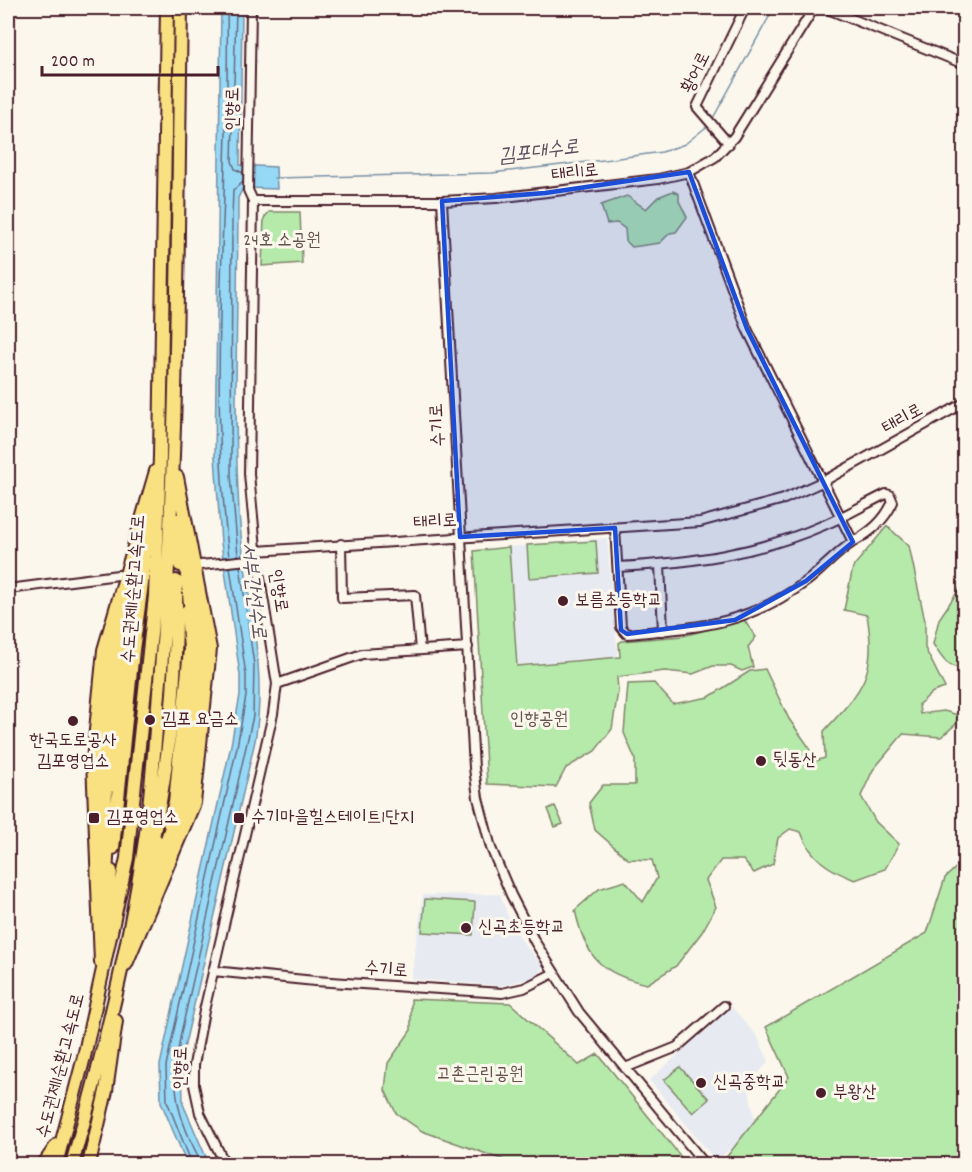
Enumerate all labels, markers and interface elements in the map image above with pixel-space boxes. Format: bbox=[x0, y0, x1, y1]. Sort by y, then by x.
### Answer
scale bar bbox=[42, 39, 218, 77]
street label: 황어로 bbox=[676, 48, 718, 98]
text: 200 m bbox=[51, 50, 95, 75]
street label: 인향로 bbox=[221, 87, 247, 131]
water label: 김포대수로 bbox=[497, 134, 581, 172]
street label: 태리1로 bbox=[550, 159, 600, 189]
park label: 24호 소공원 bbox=[243, 229, 321, 254]
street label: 태리로 bbox=[878, 399, 928, 441]
street label: 수기로 bbox=[425, 403, 453, 447]
street label: 태리로 bbox=[413, 509, 457, 537]
street label: 수도권제1순환고속도로 bbox=[117, 514, 153, 664]
water label: 서부간선수로 bbox=[232, 541, 272, 641]
street label: 인향로 bbox=[261, 568, 293, 614]
place label: 보름초등학교 bbox=[575, 589, 662, 614]
marker: 보름초등학교 bbox=[556, 594, 570, 608]
place label: 김포 요금소 bbox=[162, 708, 239, 733]
park label: 인향공원 bbox=[510, 708, 568, 733]
marker: 김포 요금소 bbox=[143, 713, 157, 727]
marker: 한국도로공사 김포영업소 bbox=[66, 714, 80, 728]
place label: 한국도로공사 김포영업소 bbox=[30, 729, 117, 775]
place label: 뒷동산 bbox=[773, 749, 817, 774]
marker: 뒷동산 bbox=[754, 754, 768, 768]
place label: 김포영업소 bbox=[106, 806, 178, 831]
place label: 수기마을힐스테이트1단지 bbox=[251, 806, 414, 831]
marker: 김포영업소 bbox=[87, 811, 101, 825]
marker: 수기마을힐스테이트1단지 bbox=[232, 811, 246, 825]
place label: 신곡초등학교 bbox=[478, 916, 565, 941]
marker: 신곡초등학교 bbox=[459, 921, 473, 935]
street label: 수기로 bbox=[363, 957, 409, 985]
street label: 수도권제1순환고속도로 bbox=[32, 991, 92, 1141]
street label: 인향로 bbox=[169, 1046, 195, 1090]
park label: 고촌근린공원 bbox=[437, 1063, 523, 1088]
place label: 신곡중학교 bbox=[713, 1071, 785, 1096]
marker: 신곡중학교 bbox=[694, 1076, 708, 1090]
place label: 부왕산 bbox=[833, 1081, 877, 1106]
marker: 부왕산 bbox=[814, 1086, 828, 1100]

